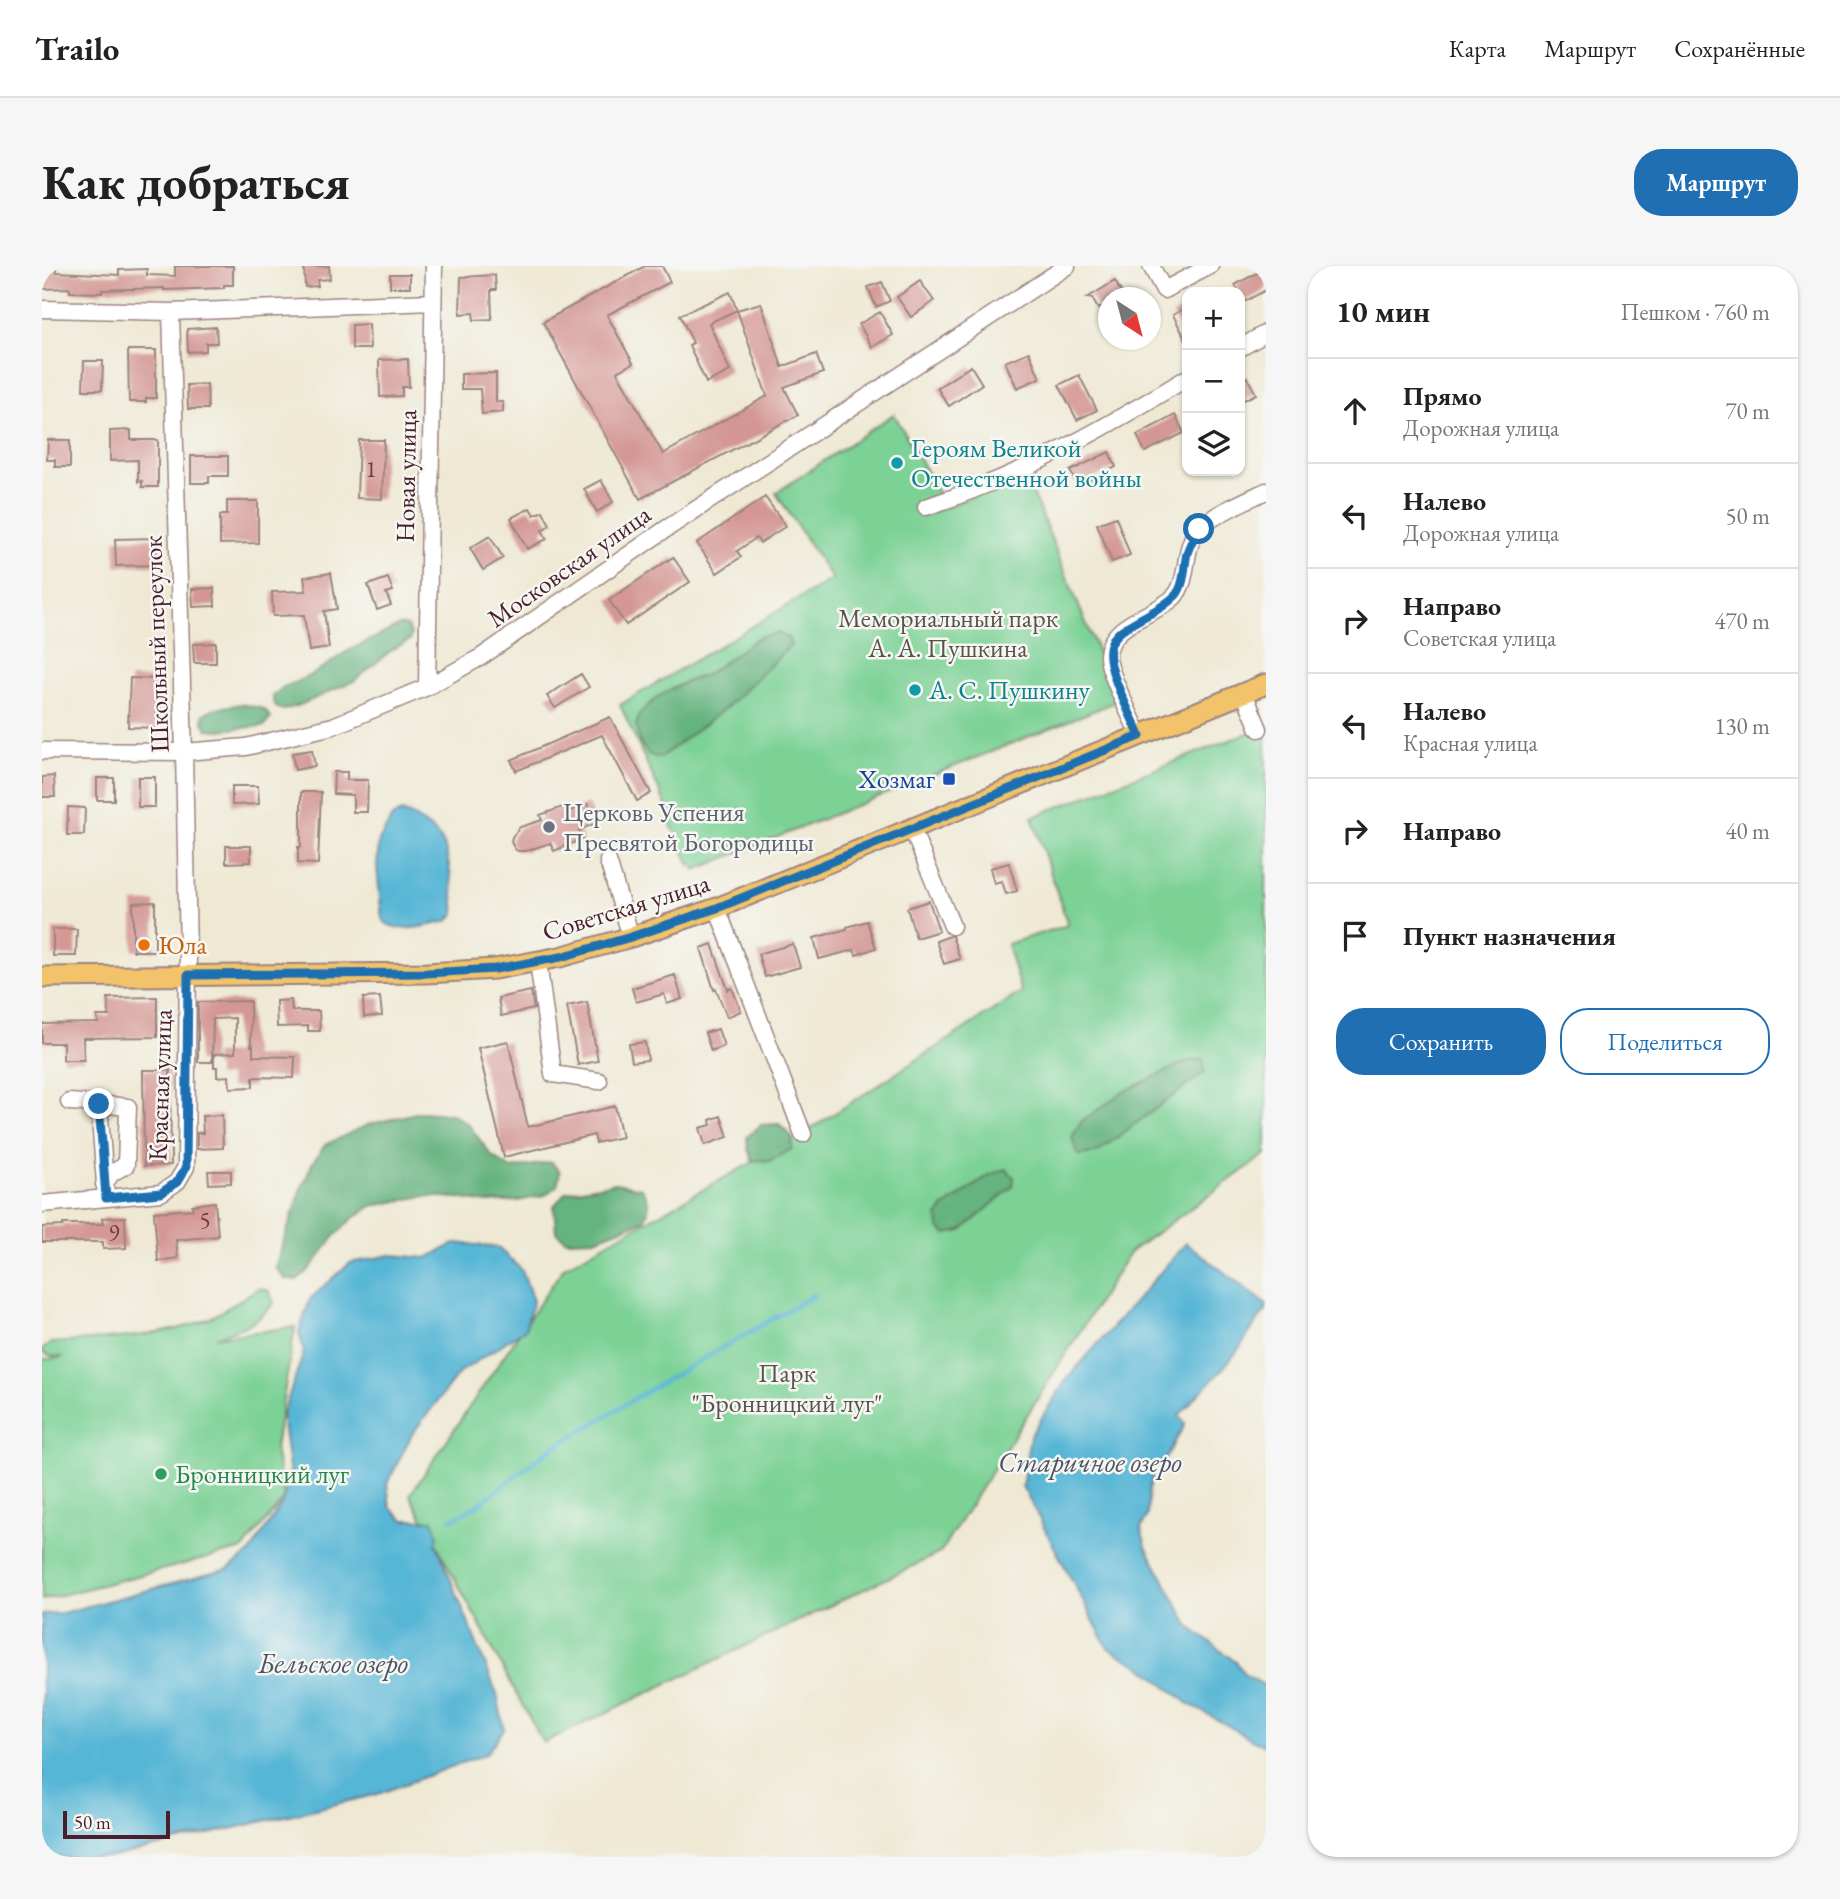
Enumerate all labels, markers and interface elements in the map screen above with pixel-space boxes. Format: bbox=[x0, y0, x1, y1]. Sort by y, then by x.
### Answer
text: Trailo bbox=[35, 27, 119, 70]
text: Карта bbox=[1449, 33, 1506, 64]
text: Маршрут bbox=[1544, 33, 1636, 64]
text: Сохранённые bbox=[1674, 33, 1805, 64]
button: Маршрут bbox=[1634, 149, 1798, 216]
text: Как добраться bbox=[42, 150, 350, 214]
north arrow bbox=[1098, 287, 1161, 350]
map controls bbox=[1182, 287, 1245, 476]
button: + bbox=[1182, 287, 1245, 350]
text: 10 мин bbox=[1336, 292, 1430, 331]
text: Пешком · 760 m bbox=[1621, 297, 1770, 327]
button: − bbox=[1182, 350, 1245, 413]
text: Прямо bbox=[1403, 379, 1482, 413]
icon: ahead bbox=[1336, 392, 1374, 430]
text: 70 m bbox=[1725, 396, 1770, 426]
street label: Новая улица bbox=[388, 409, 424, 543]
button: layers bbox=[1182, 413, 1245, 476]
text: Дорожная улица bbox=[1403, 413, 1559, 443]
place label: Героям Великой Отечественной войны bbox=[911, 431, 1142, 495]
house number: 1 bbox=[365, 454, 377, 484]
marker: Героям Великой Отечественной войны bbox=[889, 455, 905, 471]
text: Налево bbox=[1403, 484, 1486, 518]
street label: Московская улица bbox=[481, 497, 658, 635]
icon: left bbox=[1336, 497, 1374, 535]
text: 50 m bbox=[1725, 501, 1770, 531]
route start bbox=[1183, 513, 1214, 544]
text: Дорожная улица bbox=[1403, 518, 1559, 548]
street label: Школьный переулок bbox=[135, 534, 177, 753]
text: Направо bbox=[1403, 589, 1501, 623]
park label: Мемориальный парк А. А. Пушкина bbox=[838, 601, 1059, 665]
icon: right bbox=[1336, 602, 1374, 640]
text: 470 m bbox=[1714, 606, 1770, 636]
text: Советская улица bbox=[1403, 623, 1556, 653]
place label: А. С. Пушкину bbox=[928, 673, 1090, 707]
marker: А. С. Пушкину bbox=[907, 682, 923, 698]
text: Налево bbox=[1403, 694, 1486, 728]
icon: left bbox=[1336, 707, 1374, 745]
text: 130 m bbox=[1714, 711, 1770, 741]
text: Красная улица bbox=[1403, 728, 1538, 758]
place label: Хозмаг bbox=[857, 762, 935, 796]
marker: Хозмаг bbox=[941, 771, 957, 787]
place label: Церковь Успения Пресвятой Богородицы bbox=[563, 795, 814, 859]
icon: right bbox=[1336, 812, 1374, 850]
text: Направо bbox=[1403, 814, 1501, 848]
text: 40 m bbox=[1725, 816, 1770, 846]
marker: Церковь Успения Пресвятой Богородицы bbox=[541, 819, 557, 835]
street label: Советская улица bbox=[538, 865, 714, 949]
icon: arrive bbox=[1336, 917, 1374, 955]
text: Пункт назначения bbox=[1403, 919, 1616, 953]
place label: Юла bbox=[158, 928, 208, 962]
marker: Юла bbox=[136, 937, 152, 953]
street label: Красная улица bbox=[140, 1008, 180, 1162]
button: Сохранить bbox=[1336, 1008, 1546, 1075]
button: Поделиться bbox=[1560, 1008, 1770, 1075]
route end bbox=[83, 1088, 114, 1119]
house number: 5 bbox=[199, 1205, 211, 1235]
house number: 9 bbox=[108, 1218, 120, 1248]
park label: Парк "Бронницкий луг" bbox=[691, 1356, 883, 1420]
water label: Старичное озеро bbox=[998, 1444, 1182, 1480]
place label: Бронницкий луг bbox=[175, 1457, 349, 1491]
marker: Бронницкий луг bbox=[153, 1466, 169, 1482]
water label: Бельское озеро bbox=[257, 1645, 408, 1681]
scale bar bbox=[63, 1808, 170, 1840]
text: 50 m bbox=[74, 1810, 111, 1835]

